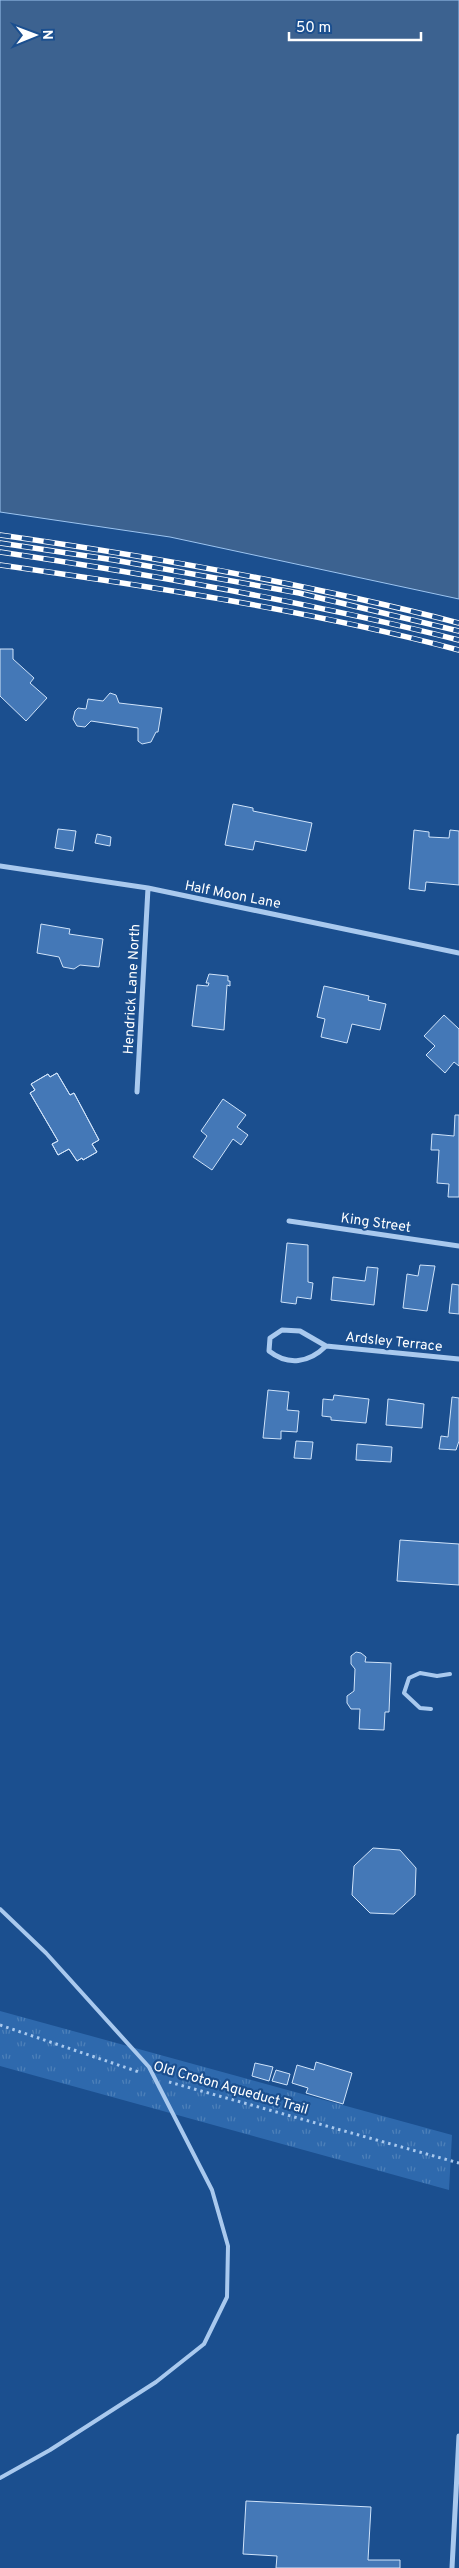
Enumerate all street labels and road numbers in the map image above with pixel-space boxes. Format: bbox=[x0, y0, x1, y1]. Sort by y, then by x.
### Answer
street label: Half Moon Lane bbox=[183, 878, 282, 913]
street label: Hendrick Lane North bbox=[121, 923, 144, 1055]
street label: King Street bbox=[340, 1210, 412, 1237]
street label: Ardsley Terrace bbox=[345, 1329, 443, 1356]
street label: Old Croton Aqueduct Trail bbox=[151, 2058, 310, 2119]

